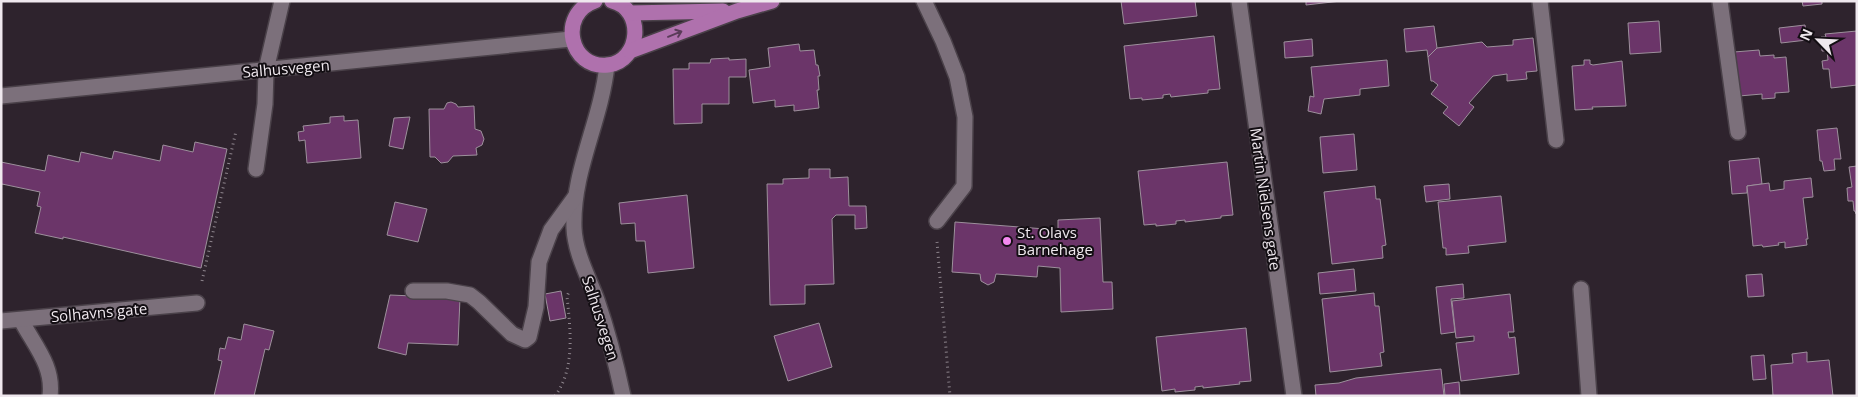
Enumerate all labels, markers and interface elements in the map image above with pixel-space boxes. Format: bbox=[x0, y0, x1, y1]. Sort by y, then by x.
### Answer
north arrow bbox=[1793, 15, 1843, 65]
text: N bbox=[1795, 25, 1817, 44]
one-way arrow bbox=[667, 28, 682, 38]
street label: Salhusvegen bbox=[242, 54, 330, 82]
street label: Martin Nielsens gate bbox=[1246, 127, 1286, 271]
place label: St. Olavs Barnehage bbox=[1017, 222, 1093, 259]
marker: St. Olavs Barnehage bbox=[1001, 235, 1013, 247]
street label: Salhusvegen bbox=[578, 273, 624, 363]
street label: Solhavns gate bbox=[50, 298, 148, 326]

